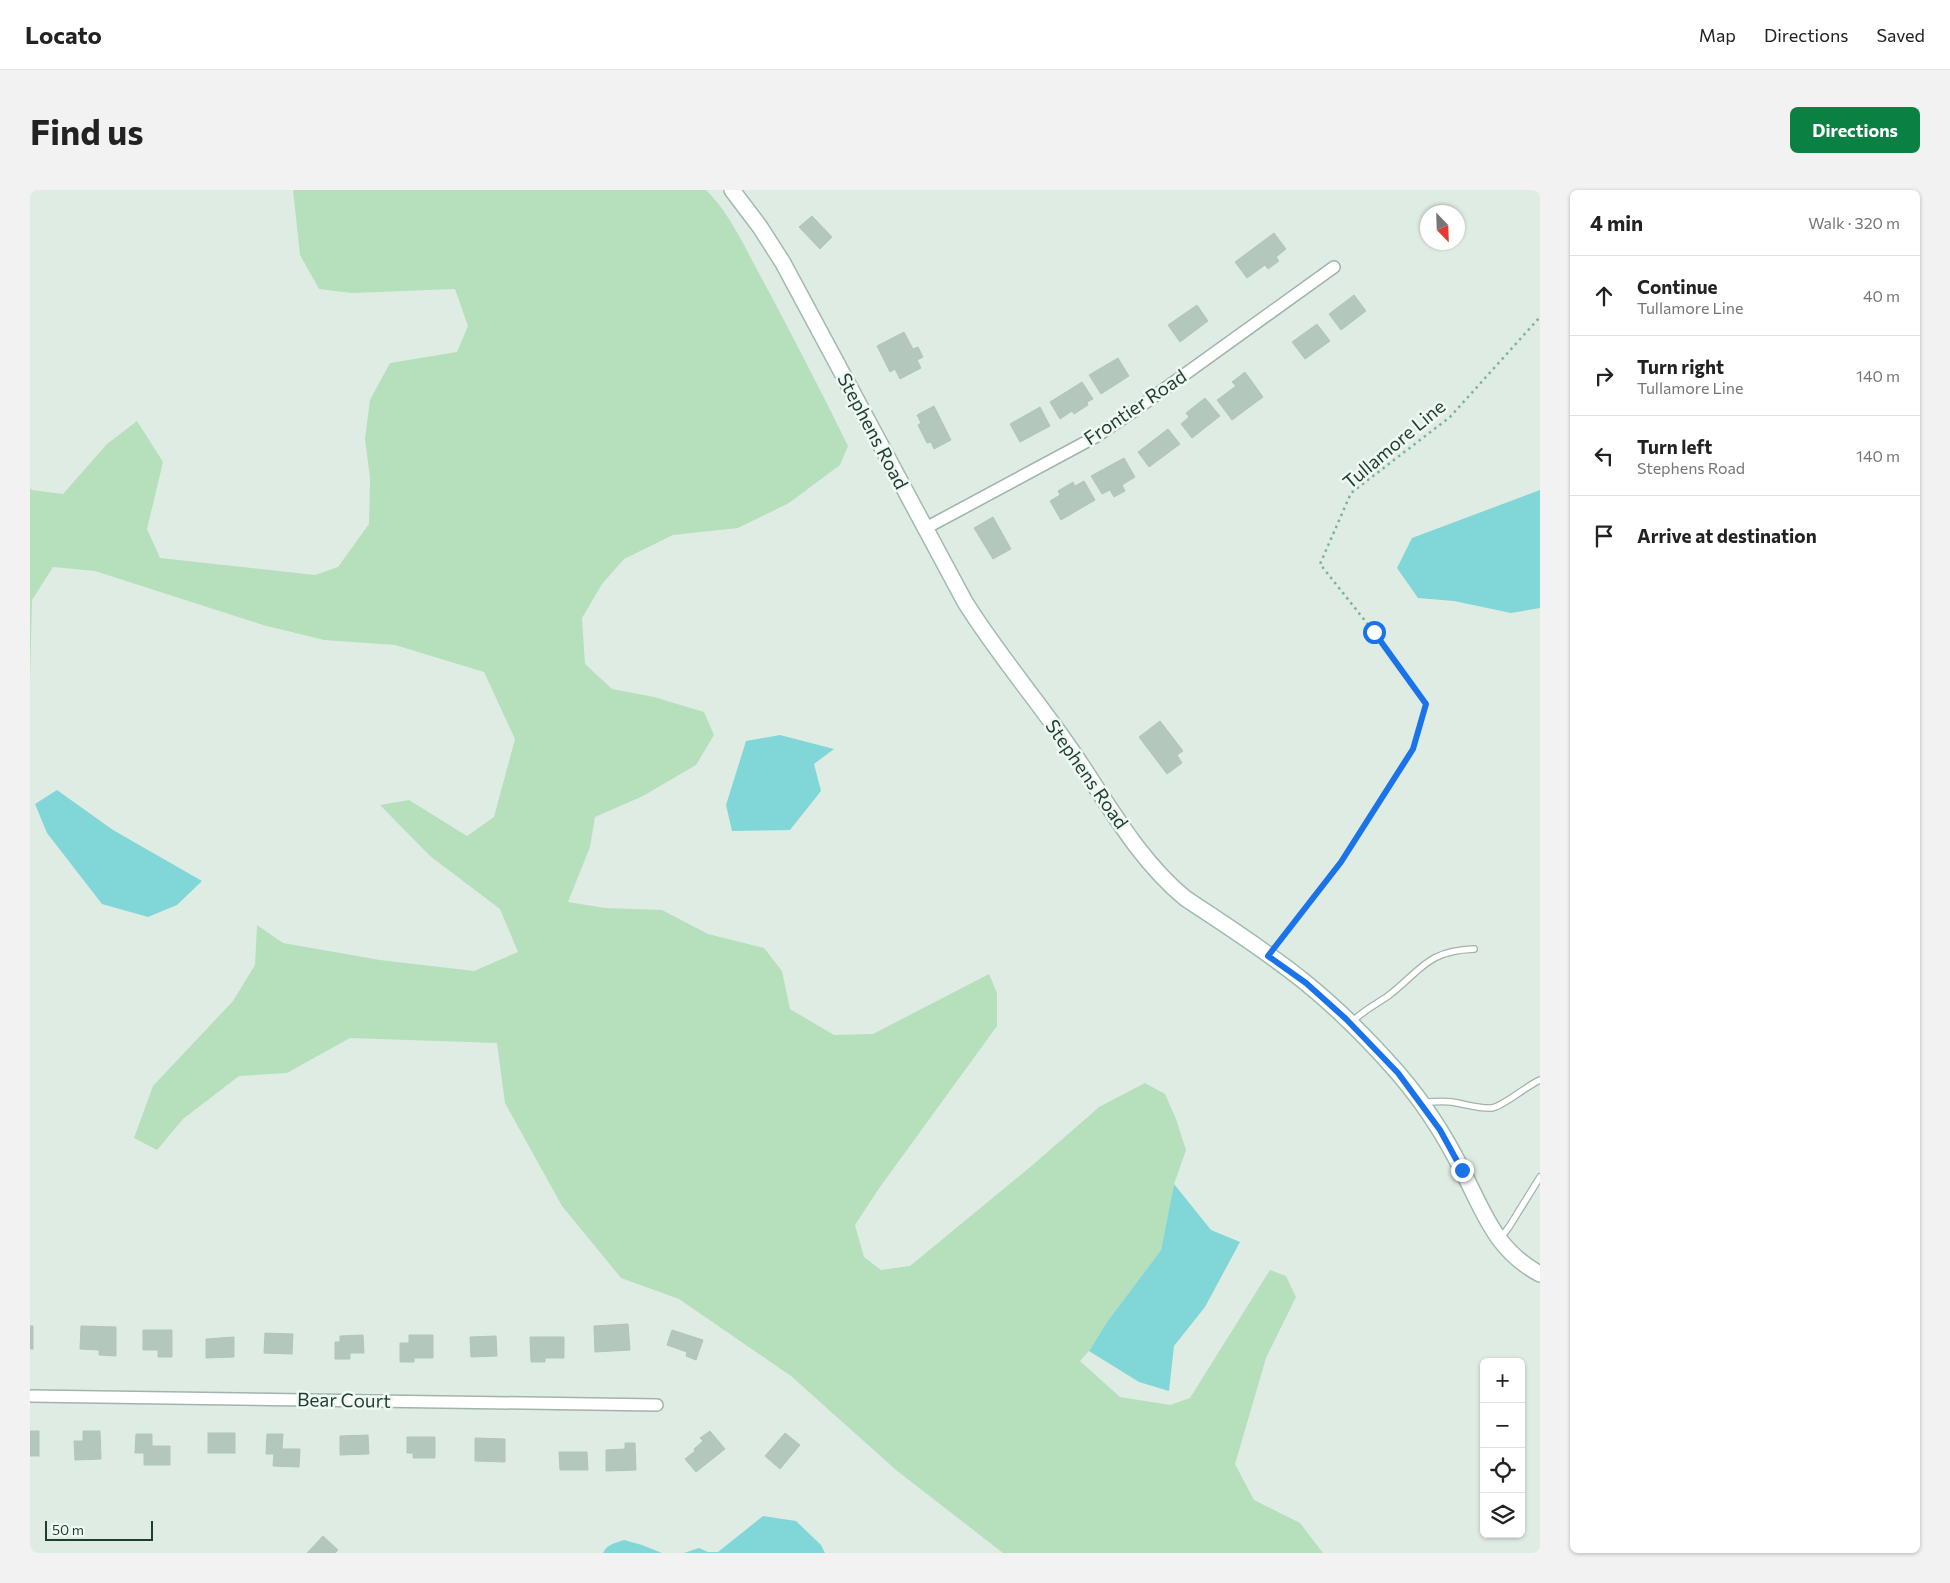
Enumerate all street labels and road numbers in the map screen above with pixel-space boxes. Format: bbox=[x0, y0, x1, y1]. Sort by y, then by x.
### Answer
street label: Frontier Road bbox=[1079, 364, 1190, 449]
street label: Stephens Road bbox=[833, 369, 914, 493]
street label: Tullamore Line bbox=[1338, 394, 1449, 493]
street label: Stephens Road bbox=[1041, 715, 1134, 833]
street label: Bear Court bbox=[297, 1387, 391, 1412]

